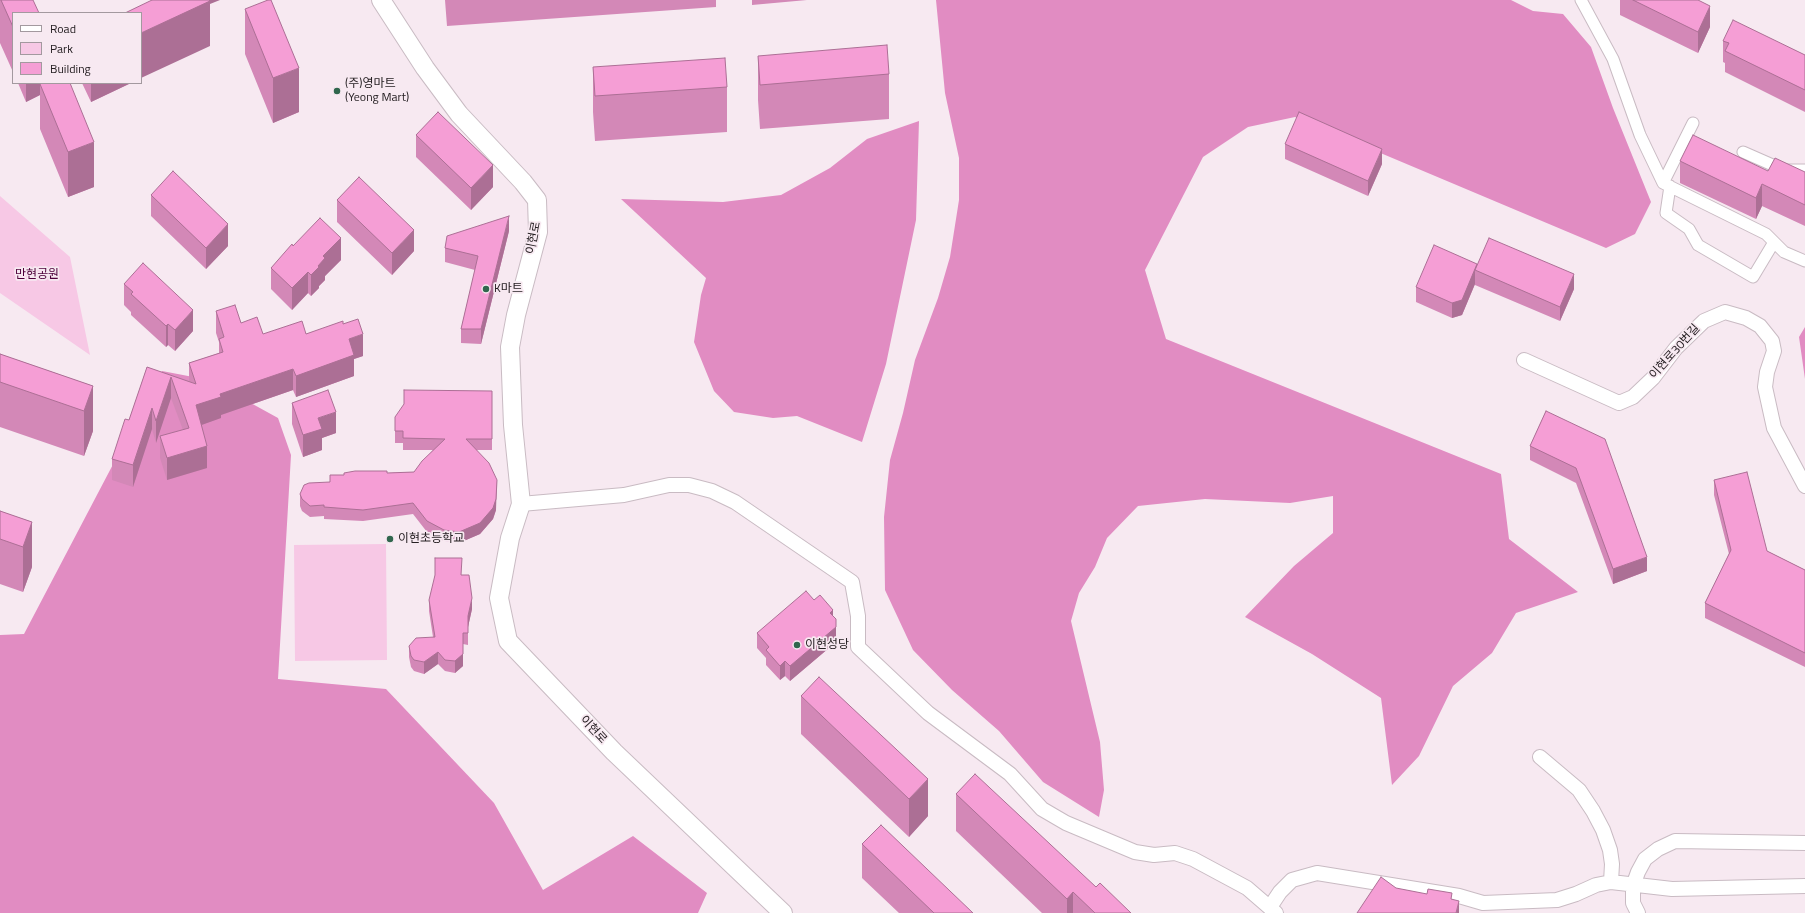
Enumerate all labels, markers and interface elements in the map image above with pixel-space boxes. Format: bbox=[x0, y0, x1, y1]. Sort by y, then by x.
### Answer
legend bbox=[12, 12, 142, 84]
text: Road bbox=[50, 19, 76, 38]
text: Park bbox=[50, 39, 73, 58]
text: Building bbox=[50, 59, 91, 78]
place label: (주)영마트 (Yeong Mart) bbox=[345, 77, 409, 105]
marker: (주)영마트 (Yeong Mart) bbox=[332, 86, 342, 96]
street label: 이현로 bbox=[524, 220, 544, 256]
park label: 만현공원 bbox=[15, 268, 59, 282]
place label: K마트 bbox=[494, 282, 523, 296]
marker: K마트 bbox=[481, 284, 491, 294]
street label: 이현로30번길 bbox=[1647, 322, 1703, 382]
place label: 이현초등학교 bbox=[398, 532, 464, 546]
marker: 이현초등학교 bbox=[385, 534, 395, 544]
place label: 이현성당 bbox=[805, 638, 849, 652]
marker: 이현성당 bbox=[792, 640, 802, 650]
street label: 이현로 bbox=[576, 713, 610, 747]

